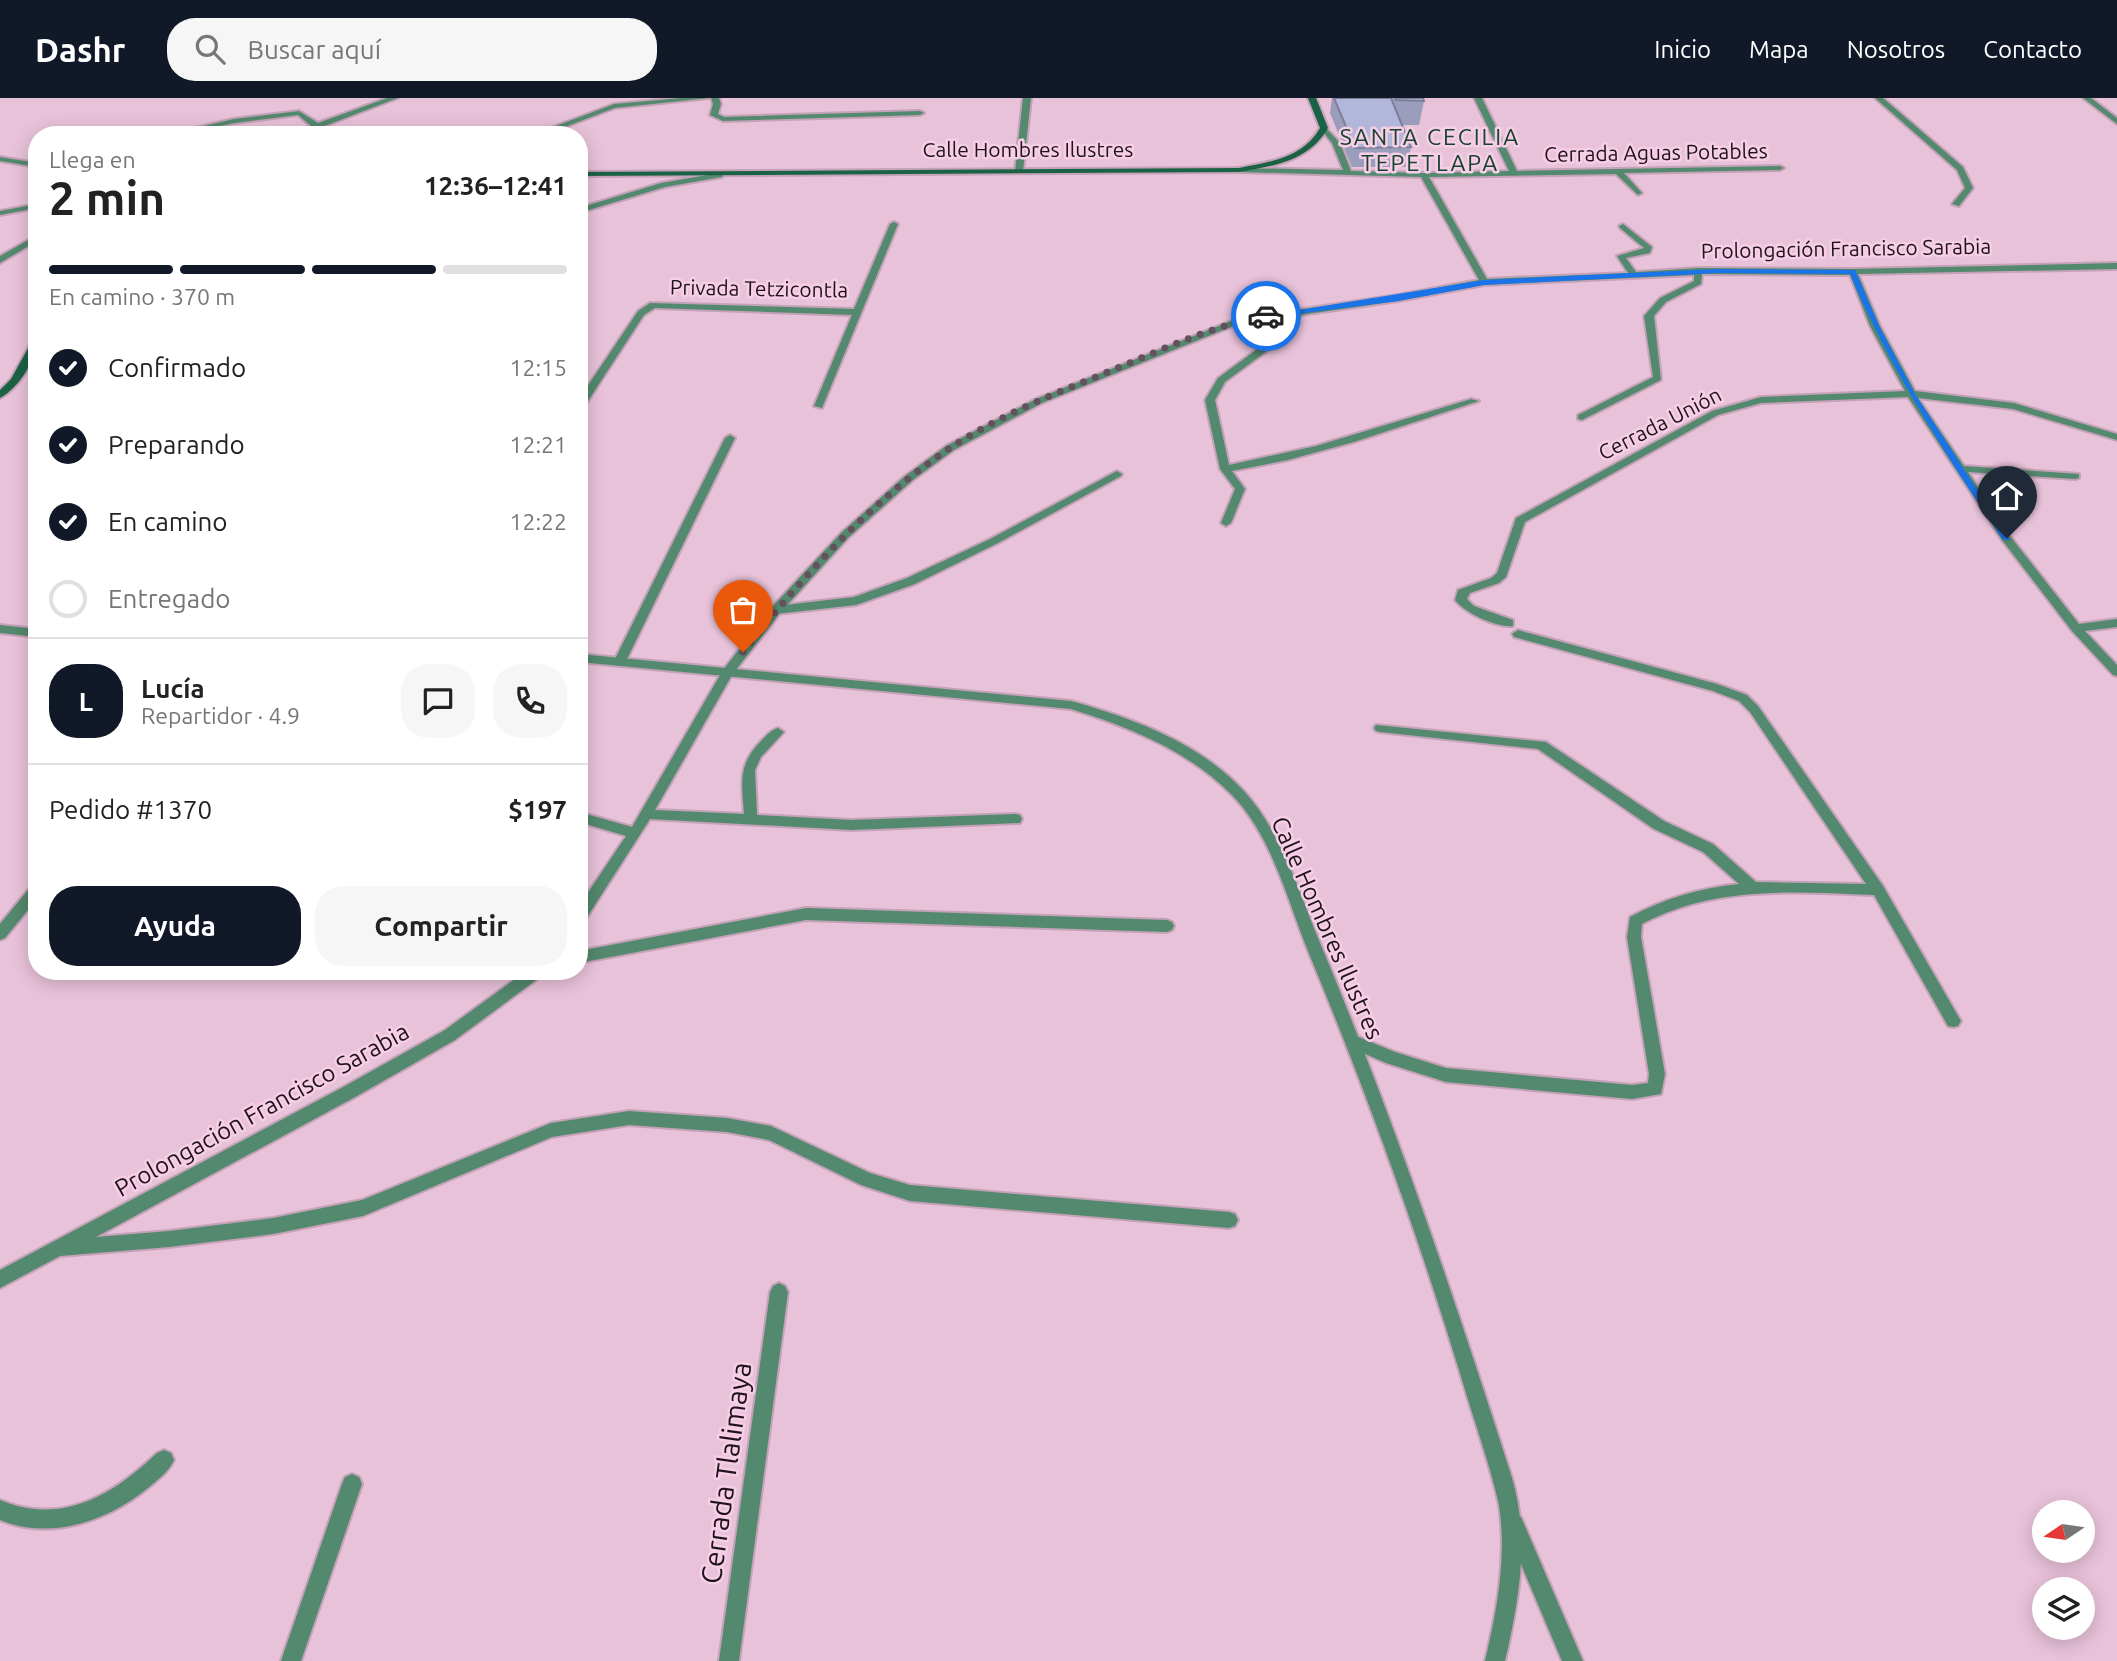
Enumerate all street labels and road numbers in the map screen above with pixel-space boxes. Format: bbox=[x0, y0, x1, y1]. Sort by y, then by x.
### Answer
street label: Calle Hombres Ilustres bbox=[923, 137, 1133, 161]
street label: Cerrada Aguas Potables bbox=[1544, 138, 1768, 166]
street label: Prolongación Francisco Sarabia bbox=[1701, 233, 1991, 263]
street label: Privada Tetzicontla bbox=[670, 274, 848, 302]
street label: Cerrada Unión bbox=[1594, 382, 1725, 464]
street label: Calle Hombres Ilustres bbox=[1266, 812, 1389, 1043]
street label: Prolongación Francisco Sarabia bbox=[110, 1017, 413, 1202]
street label: Cerrada Tlalimaya bbox=[695, 1360, 756, 1586]

